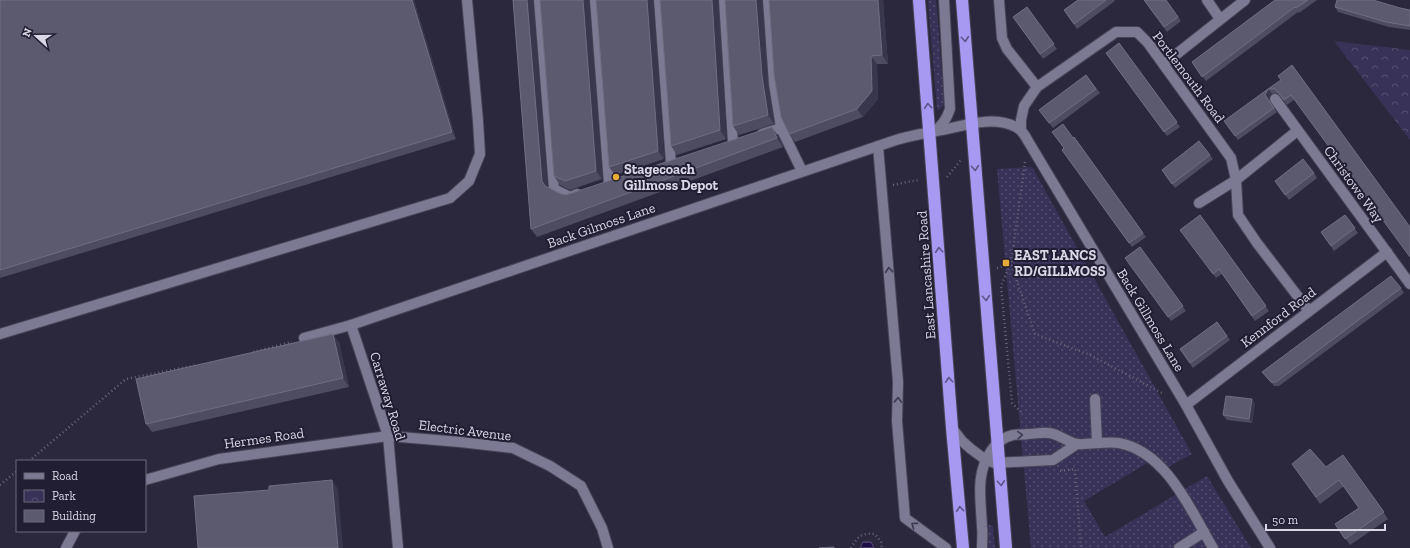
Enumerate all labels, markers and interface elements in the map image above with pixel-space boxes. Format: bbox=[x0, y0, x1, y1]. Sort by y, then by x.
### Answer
north arrow bbox=[16, 16, 56, 56]
text: N bbox=[20, 26, 35, 39]
street label: Portlemouth Road bbox=[1149, 28, 1229, 126]
one-way arrow bbox=[961, 36, 970, 42]
one-way arrow bbox=[924, 103, 933, 109]
street label: Christowe Way bbox=[1320, 142, 1388, 227]
place label: Stagecoach Gillmoss Depot bbox=[624, 161, 719, 194]
one-way arrow bbox=[971, 165, 980, 171]
marker: Stagecoach Gillmoss Depot bbox=[611, 172, 621, 182]
street label: Back Gilmoss Lane bbox=[545, 199, 658, 252]
street label: East Lancashire Road bbox=[914, 210, 939, 340]
one-way arrow bbox=[935, 247, 944, 253]
place label: EAST LANCS RD/GILLMOSS bbox=[1014, 247, 1106, 280]
marker: EAST LANCS RD/GILLMOSS bbox=[1001, 258, 1011, 268]
street label: Back Gillmoss Lane bbox=[1113, 266, 1188, 375]
one-way arrow bbox=[884, 267, 893, 273]
street label: Kennford Road bbox=[1237, 283, 1319, 351]
one-way arrow bbox=[982, 295, 991, 301]
street label: Carraway Road bbox=[366, 350, 409, 443]
one-way arrow bbox=[944, 377, 953, 383]
one-way arrow bbox=[893, 397, 902, 403]
street label: Electric Avenue bbox=[417, 416, 513, 445]
street label: Hermes Road bbox=[223, 424, 306, 453]
one-way arrow bbox=[1017, 430, 1023, 439]
legend bbox=[16, 460, 146, 532]
text: Road bbox=[52, 469, 78, 483]
one-way arrow bbox=[997, 480, 1006, 486]
text: Park bbox=[52, 489, 77, 503]
one-way arrow bbox=[956, 506, 965, 512]
scale bar bbox=[1266, 506, 1385, 532]
text: Building bbox=[52, 509, 96, 523]
text: 50 m bbox=[1272, 513, 1299, 527]
one-way arrow bbox=[912, 523, 919, 530]

